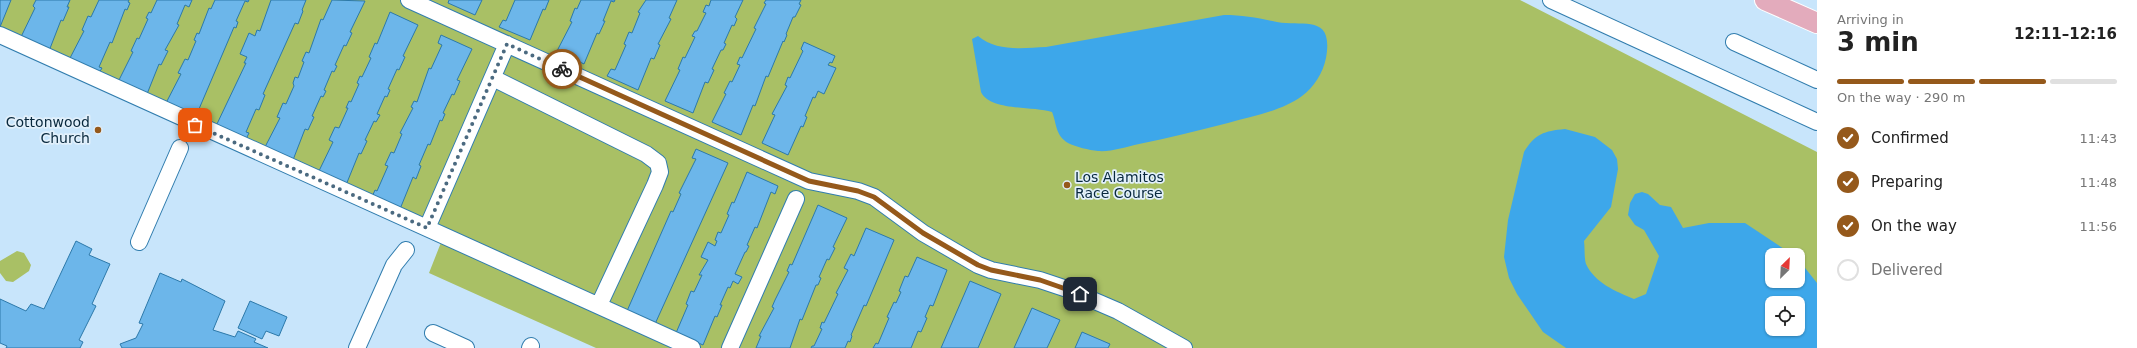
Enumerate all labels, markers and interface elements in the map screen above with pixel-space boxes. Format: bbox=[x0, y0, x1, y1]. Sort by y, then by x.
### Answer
text: Arriving in bbox=[1837, 12, 1904, 27]
text: 12:11–12:16 bbox=[2014, 25, 2117, 43]
text: 3 min bbox=[1837, 27, 1919, 57]
courier bbox=[542, 49, 582, 89]
icon: bike bbox=[551, 58, 573, 80]
text: On the way · 290 m bbox=[1837, 90, 1965, 105]
pin bbox=[178, 108, 212, 142]
place label: Cottonwood Church bbox=[6, 114, 90, 146]
icon: bag bbox=[184, 114, 206, 136]
marker: Cottonwood Church bbox=[93, 125, 103, 135]
icon: check bbox=[1837, 127, 1859, 149]
text: Confirmed bbox=[1871, 129, 1949, 147]
text: 11:43 bbox=[2080, 131, 2117, 146]
place label: Los Alamitos Race Course bbox=[1075, 169, 1164, 201]
icon: check bbox=[1837, 171, 1859, 193]
text: Preparing bbox=[1871, 173, 1943, 191]
text: 11:48 bbox=[2080, 175, 2117, 190]
marker: Los Alamitos Race Course bbox=[1062, 180, 1072, 190]
icon: check bbox=[1837, 215, 1859, 237]
text: On the way bbox=[1871, 217, 1957, 235]
text: 11:56 bbox=[2080, 219, 2117, 234]
north arrow bbox=[1765, 248, 1805, 288]
map controls bbox=[1765, 248, 1805, 336]
text: Delivered bbox=[1871, 261, 1943, 279]
pin bbox=[1063, 277, 1097, 311]
icon: home bbox=[1069, 283, 1091, 305]
button: locate bbox=[1765, 296, 1805, 336]

